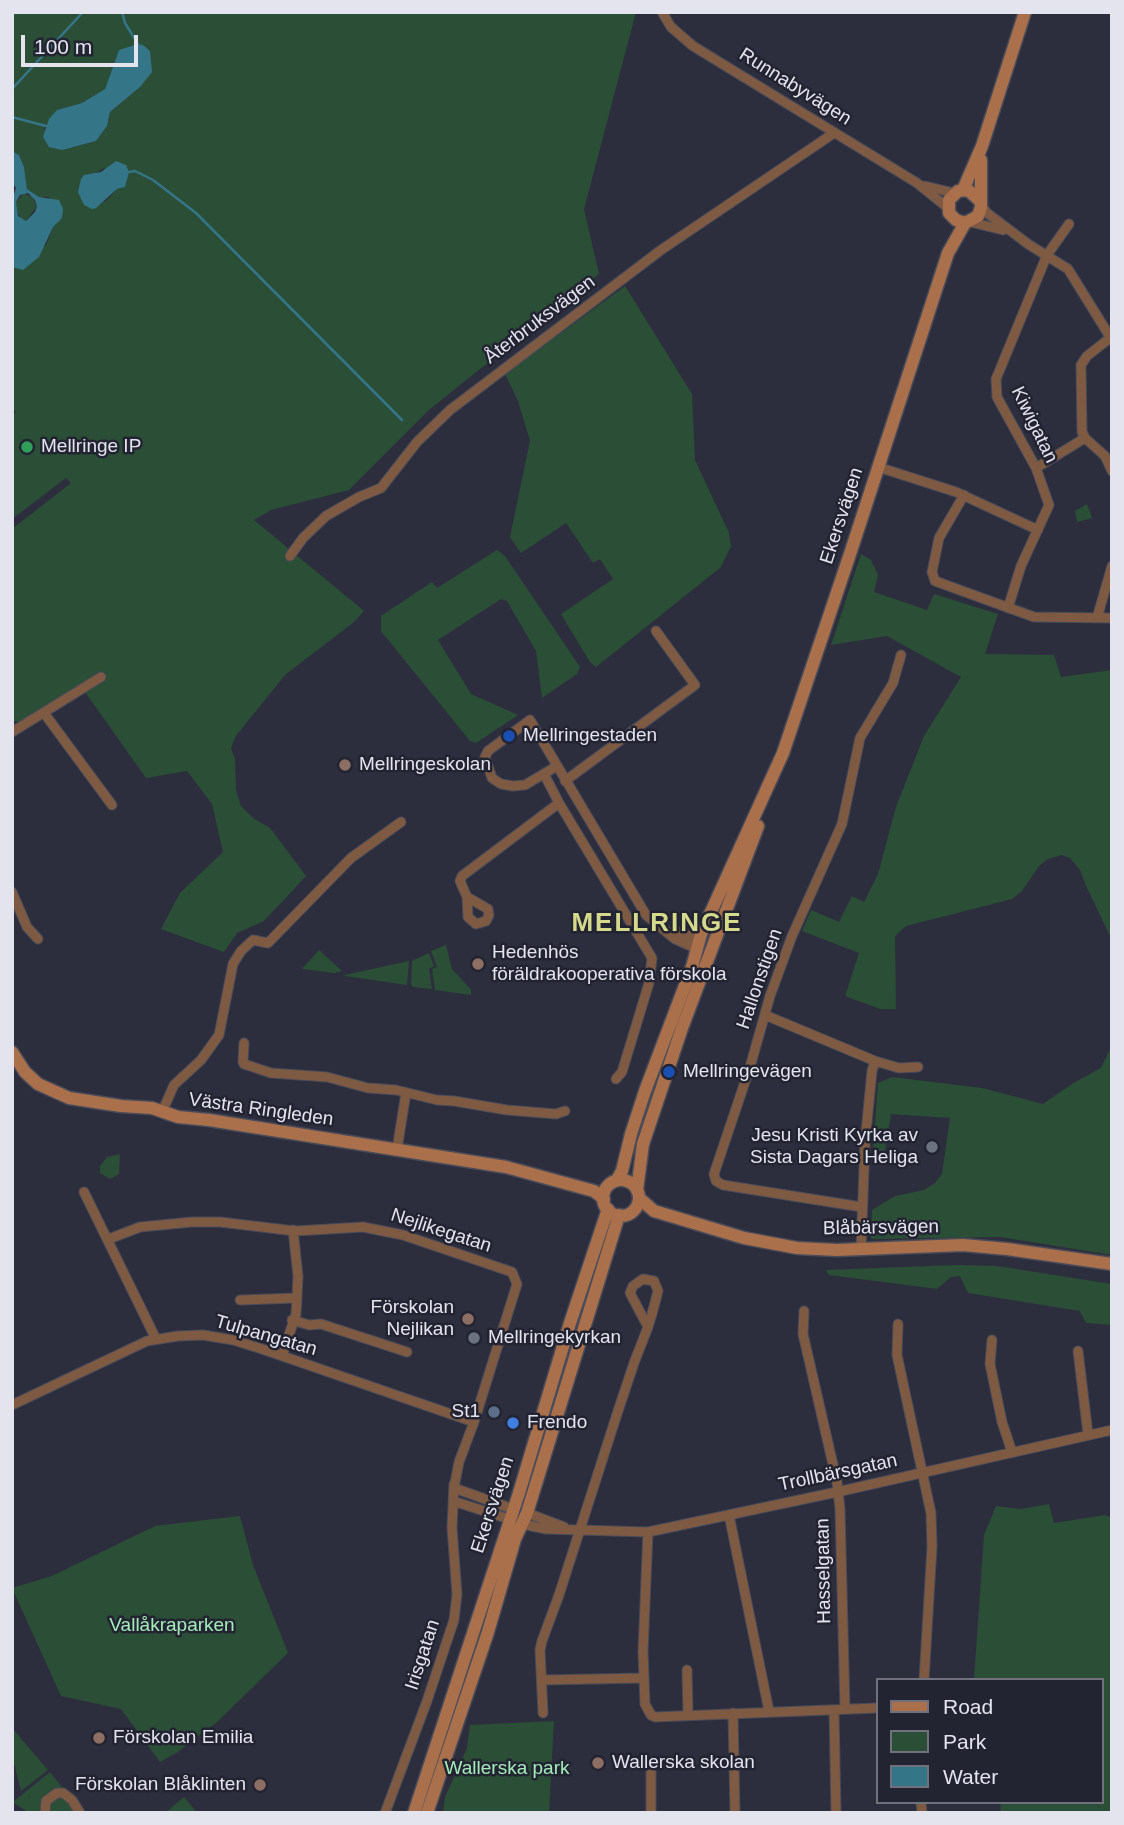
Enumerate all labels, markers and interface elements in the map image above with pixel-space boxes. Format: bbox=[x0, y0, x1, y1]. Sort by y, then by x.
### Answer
scale bar bbox=[24, 21, 142, 65]
text: 100 m bbox=[34, 35, 92, 58]
street label: Runnabyvägen bbox=[735, 43, 855, 131]
street label: Återbruksvägen bbox=[480, 271, 600, 369]
street label: Kiwigatan bbox=[1006, 383, 1062, 467]
place label: Mellringe IP bbox=[41, 436, 141, 458]
marker: Mellringe IP bbox=[19, 439, 35, 455]
street label: Ekersvägen bbox=[816, 465, 868, 567]
place label: Mellringestaden bbox=[523, 725, 657, 747]
marker: Mellringestaden bbox=[501, 728, 517, 744]
place label: Mellringeskolan bbox=[359, 754, 491, 776]
marker: Mellringeskolan bbox=[337, 757, 353, 773]
district label: MELLRINGE bbox=[573, 908, 741, 940]
street label: Hallonstigen bbox=[732, 926, 788, 1032]
place label: Hedenhös föräldrakooperativa förskola bbox=[492, 942, 726, 986]
marker: Hedenhös föräldrakooperativa förskola bbox=[470, 956, 486, 972]
place label: Mellringevägen bbox=[683, 1061, 812, 1083]
marker: Mellringevägen bbox=[661, 1064, 677, 1080]
street label: Västra Ringleden bbox=[187, 1089, 335, 1131]
place label: Jesu Kristi Kyrka av Sista Dagars Heliga bbox=[750, 1125, 918, 1169]
marker: Jesu Kristi Kyrka av Sista Dagars Heliga bbox=[924, 1139, 940, 1155]
street label: Nejlikegatan bbox=[388, 1204, 494, 1258]
street label: Blåbärsvägen bbox=[823, 1216, 939, 1240]
place label: Förskolan Nejlikan bbox=[371, 1297, 454, 1341]
street label: Tulpangatan bbox=[212, 1311, 320, 1361]
marker: Förskolan Nejlikan bbox=[460, 1311, 476, 1327]
place label: Mellringekyrkan bbox=[488, 1327, 621, 1349]
marker: Mellringekyrkan bbox=[466, 1330, 482, 1346]
place label: St1 bbox=[451, 1401, 480, 1423]
marker: St1 bbox=[486, 1404, 502, 1420]
place label: Frendo bbox=[527, 1412, 587, 1434]
marker: Frendo bbox=[505, 1415, 521, 1431]
street label: Trollbärsgatan bbox=[777, 1449, 899, 1497]
street label: Ekersvägen bbox=[467, 1454, 519, 1556]
street label: Hasselgatan bbox=[812, 1518, 836, 1624]
park label: Vallåkraparken bbox=[109, 1615, 235, 1637]
street label: Irisgatan bbox=[401, 1617, 445, 1693]
legend bbox=[876, 1678, 1103, 1804]
text: Road bbox=[943, 1695, 993, 1718]
place label: Förskolan Emilia bbox=[113, 1727, 253, 1749]
marker: Förskolan Emilia bbox=[91, 1730, 107, 1746]
text: Park bbox=[943, 1730, 986, 1753]
place label: Wallerska skolan bbox=[612, 1752, 755, 1774]
marker: Wallerska skolan bbox=[590, 1755, 606, 1771]
park label: Wallerska park bbox=[445, 1758, 569, 1780]
text: Water bbox=[943, 1765, 998, 1788]
place label: Förskolan Blåklinten bbox=[75, 1774, 246, 1796]
marker: Förskolan Blåklinten bbox=[252, 1777, 268, 1793]

